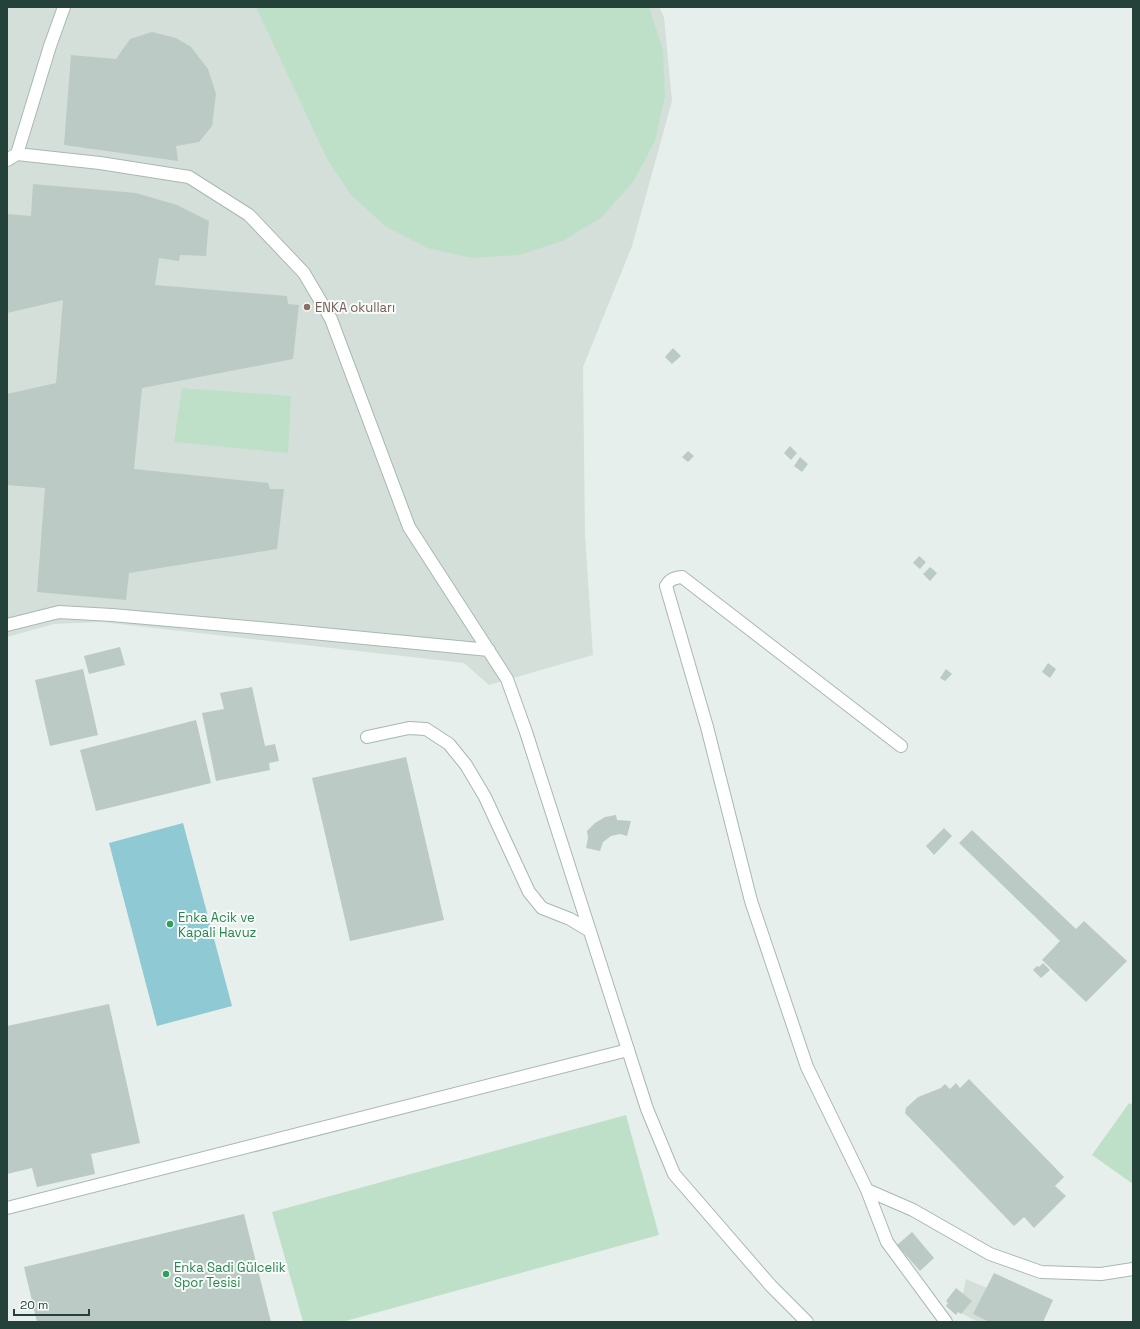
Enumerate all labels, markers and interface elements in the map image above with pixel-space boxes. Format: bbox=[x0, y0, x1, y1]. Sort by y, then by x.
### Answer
place label: ENKA okulları bbox=[315, 299, 395, 316]
marker: ENKA okulları bbox=[302, 302, 312, 312]
place label: Enka Acik ve Kapali Havuz bbox=[178, 909, 257, 941]
marker: Enka Acik ve Kapali Havuz bbox=[165, 919, 175, 929]
place label: Enka Sadi Gülcelik Spor Tesisi bbox=[174, 1259, 286, 1291]
marker: Enka Sadi Gülcelik Spor Tesisi bbox=[161, 1269, 171, 1279]
scale bar bbox=[14, 1291, 89, 1317]
text: 20 m bbox=[20, 1297, 48, 1313]

